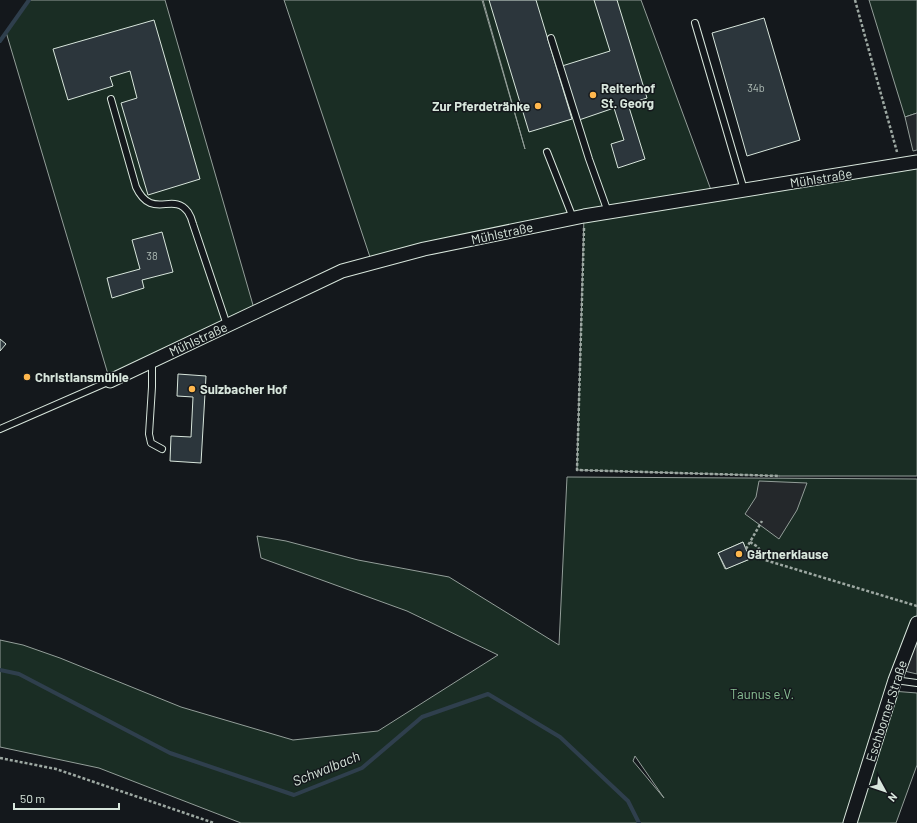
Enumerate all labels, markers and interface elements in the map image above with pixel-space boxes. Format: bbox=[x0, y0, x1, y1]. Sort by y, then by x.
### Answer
place label: Reiterhof St. Georg bbox=[601, 80, 655, 111]
house number: 34b bbox=[747, 81, 765, 94]
marker: Reiterhof St. Georg bbox=[588, 90, 598, 100]
place label: Zur Pferdetränke bbox=[432, 98, 530, 114]
marker: Zur Pferdetränke bbox=[533, 101, 543, 111]
street label: Mühlstraße bbox=[789, 165, 853, 191]
street label: Mühlstraße bbox=[470, 219, 534, 247]
house number: 38 bbox=[146, 249, 158, 262]
street label: Mühlstraße bbox=[166, 318, 230, 360]
place label: Christiansmühle bbox=[35, 369, 129, 385]
marker: Christiansmühle bbox=[22, 372, 32, 382]
place label: Sulzbacher Hof bbox=[200, 381, 287, 397]
marker: Sulzbacher Hof bbox=[187, 384, 197, 394]
place label: Gärtnerklause bbox=[747, 546, 829, 562]
marker: Gärtnerklause bbox=[734, 549, 744, 559]
street label: Eschborner Straße bbox=[862, 658, 910, 764]
park label: Taunus e.V. bbox=[730, 686, 794, 702]
water label: Schwalbach bbox=[290, 747, 362, 789]
north arrow bbox=[865, 771, 905, 811]
scale bar bbox=[14, 785, 119, 811]
text: 50 m bbox=[20, 791, 45, 805]
text: N bbox=[886, 791, 900, 805]

